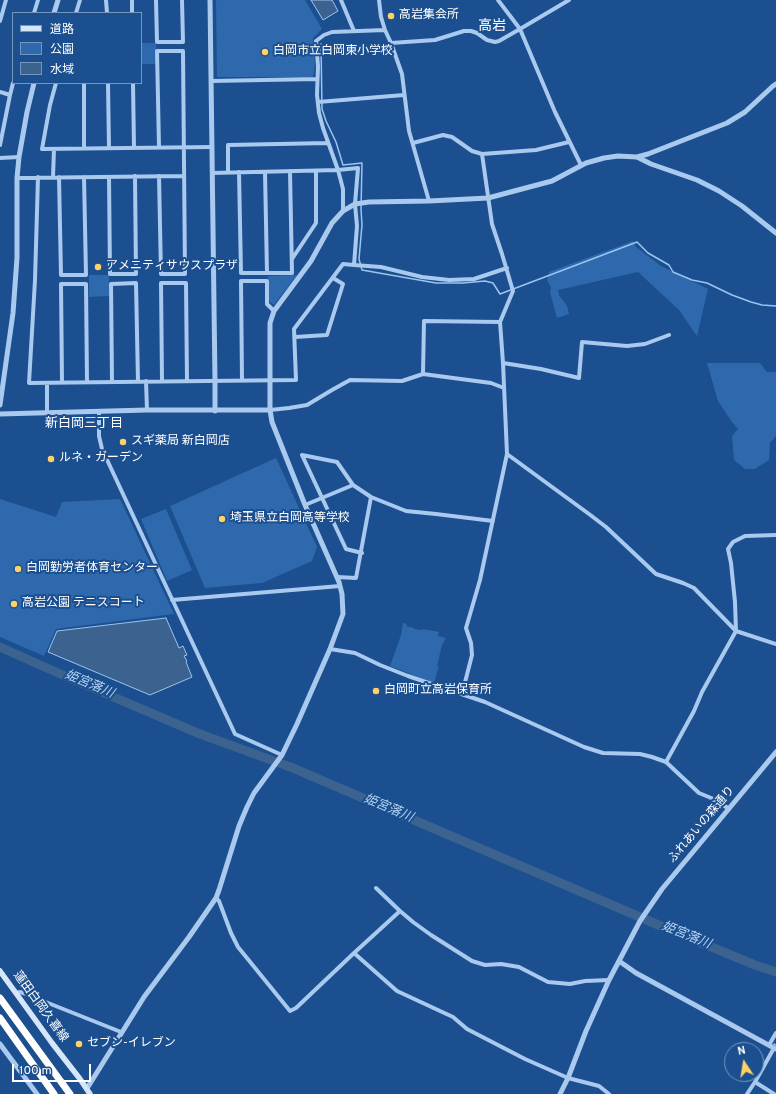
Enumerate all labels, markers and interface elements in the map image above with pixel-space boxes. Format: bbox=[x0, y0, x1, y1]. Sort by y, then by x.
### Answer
place label: 高岩集会所 bbox=[399, 9, 459, 23]
marker: 高岩集会所 bbox=[386, 11, 396, 21]
legend bbox=[12, 12, 142, 84]
district label: 高岩 bbox=[478, 19, 506, 35]
text: 道路 bbox=[50, 22, 74, 38]
text: 公園 bbox=[50, 42, 74, 58]
place label: 白岡市立白岡東小学校 bbox=[273, 45, 393, 59]
marker: 白岡市立白岡東小学校 bbox=[260, 47, 270, 57]
text: 水域 bbox=[50, 62, 74, 78]
place label: アメニティサウスプラザ bbox=[106, 260, 238, 274]
marker: アメニティサウスプラザ bbox=[93, 262, 103, 272]
district label: 新白岡三丁目 bbox=[45, 416, 123, 432]
place label: スギ薬局 新白岡店 bbox=[131, 435, 230, 449]
marker: スギ薬局 新白岡店 bbox=[118, 437, 128, 447]
place label: ルネ・ガーデン bbox=[59, 452, 143, 466]
marker: ルネ・ガーデン bbox=[46, 454, 56, 464]
place label: 埼玉県立白岡高等学校 bbox=[230, 512, 350, 526]
marker: 埼玉県立白岡高等学校 bbox=[217, 514, 227, 524]
place label: 白岡勤労者体育センター bbox=[26, 562, 158, 576]
marker: 白岡勤労者体育センター bbox=[13, 564, 23, 574]
place label: 高岩公園 テニスコート bbox=[22, 597, 145, 611]
marker: 高岩公園 テニスコート bbox=[9, 599, 19, 609]
water label: 姫宮落川 bbox=[62, 668, 116, 702]
place label: 白岡町立高岩保育所 bbox=[384, 684, 492, 698]
marker: 白岡町立高岩保育所 bbox=[371, 686, 381, 696]
street label: ふれあいの森通り bbox=[666, 784, 738, 866]
water label: 姫宮落川 bbox=[361, 792, 415, 826]
water label: 姫宮落川 bbox=[659, 919, 713, 953]
street label: 蓮田白岡久喜線 bbox=[9, 969, 71, 1045]
place label: セブン-イレブン bbox=[87, 1037, 176, 1051]
marker: セブン-イレブン bbox=[74, 1039, 84, 1049]
north arrow bbox=[724, 1042, 764, 1082]
text: N bbox=[736, 1044, 747, 1059]
scale bar bbox=[14, 1056, 93, 1082]
text: 100 m bbox=[19, 1063, 52, 1079]

